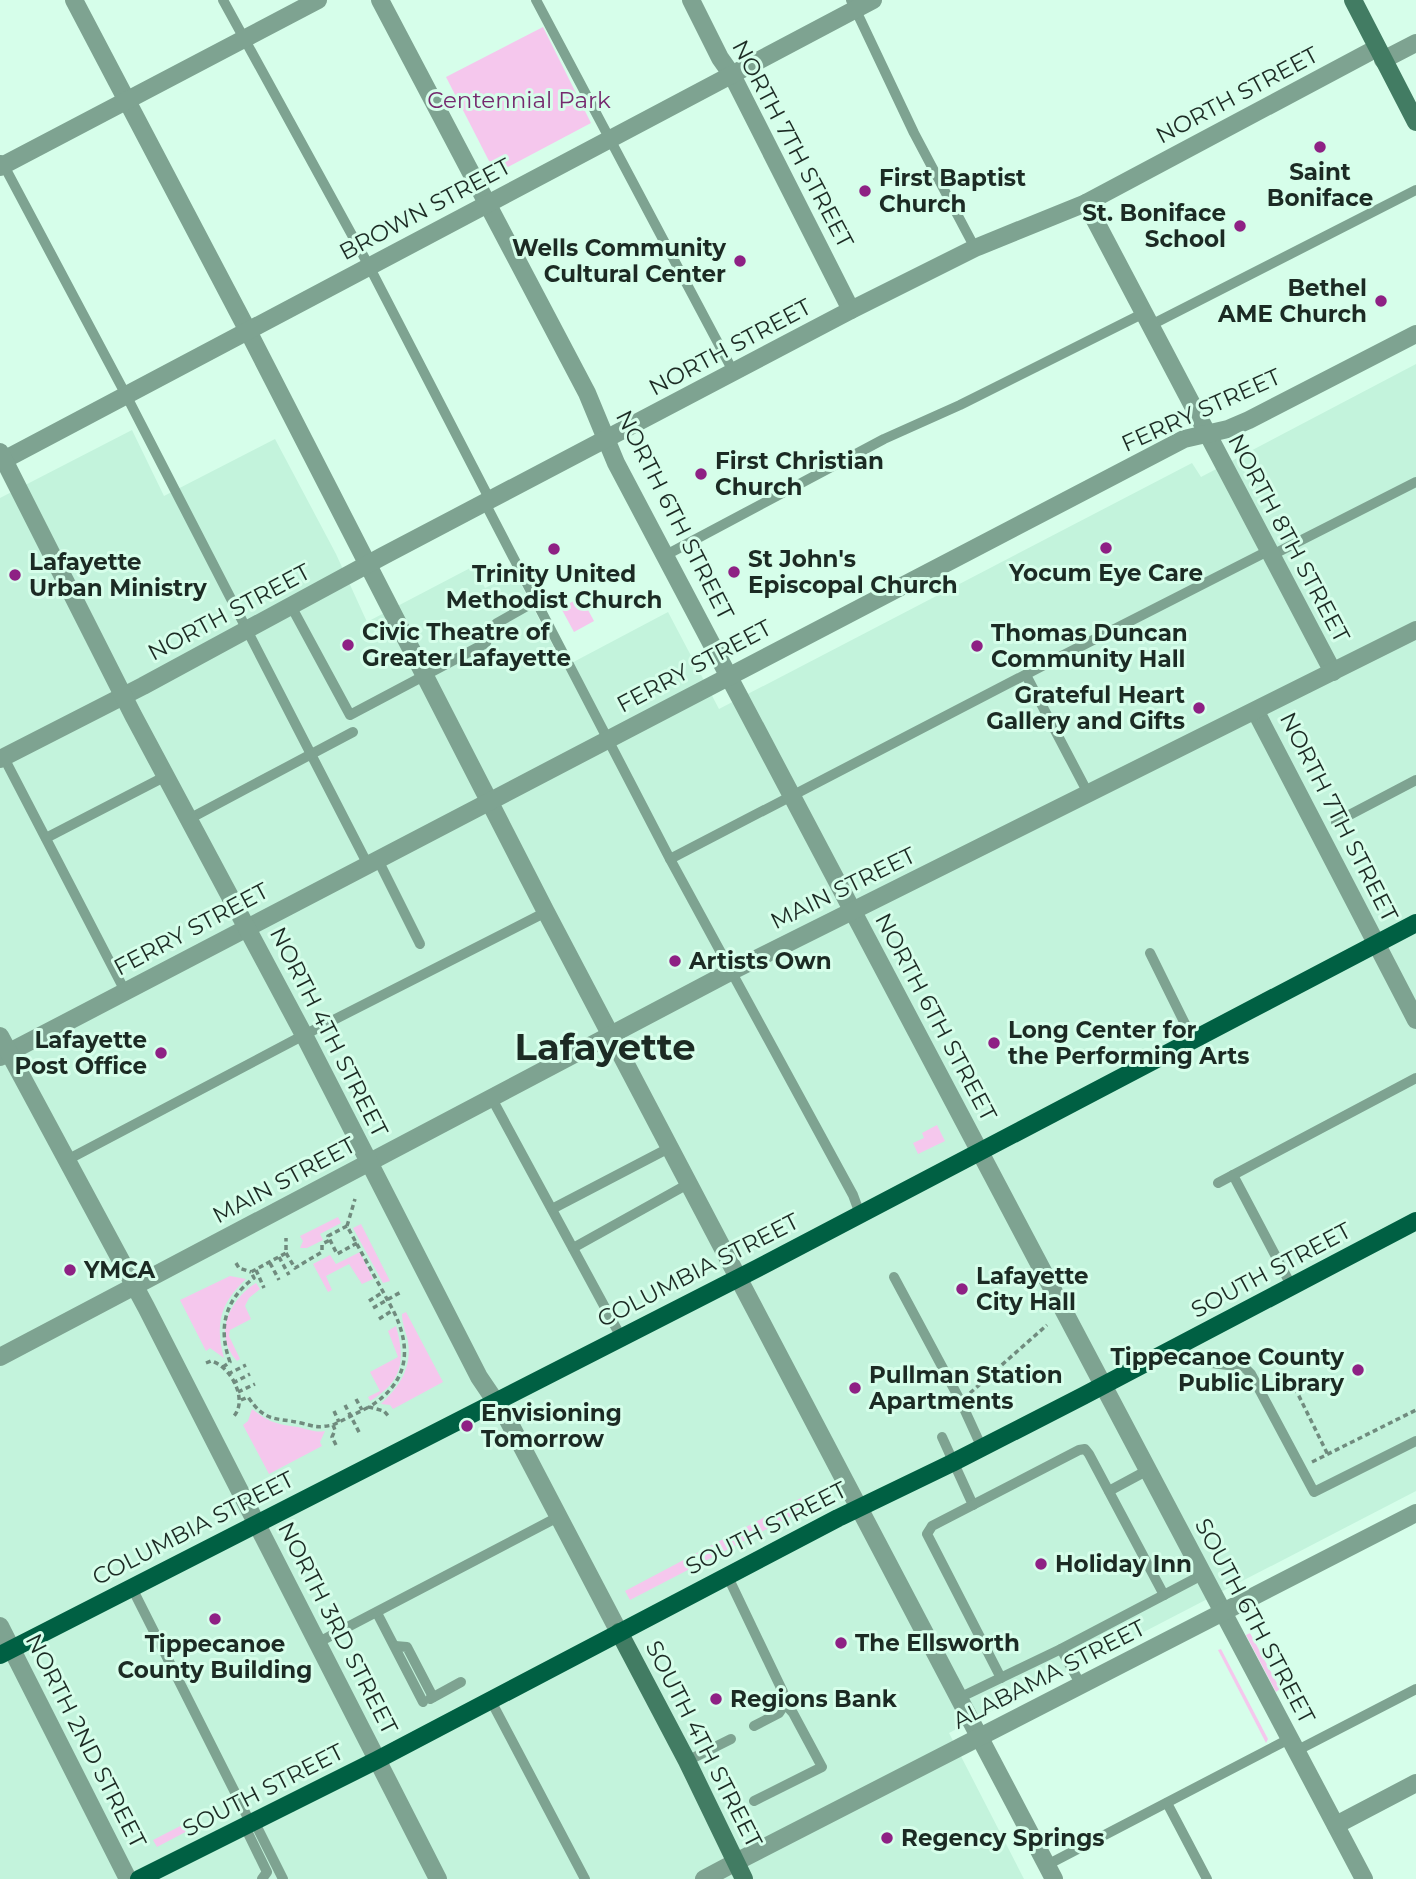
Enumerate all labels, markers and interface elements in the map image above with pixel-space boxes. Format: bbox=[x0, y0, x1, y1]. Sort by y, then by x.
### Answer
street label: NORTH 7TH STREET bbox=[726, 35, 860, 253]
street label: NORTH STREET bbox=[1151, 40, 1324, 150]
park label: Centennial Park bbox=[427, 86, 611, 114]
marker: Saint Boniface bbox=[1312, 139, 1328, 155]
street label: BROWN STREET bbox=[334, 152, 516, 266]
place label: Saint Boniface bbox=[1267, 158, 1373, 212]
place label: First Baptist Church bbox=[879, 164, 1026, 218]
marker: First Baptist Church bbox=[857, 183, 873, 199]
place label: St. Boniface School bbox=[1082, 199, 1226, 253]
marker: St. Boniface School bbox=[1232, 218, 1248, 234]
place label: Wells Community Cultural Center bbox=[512, 234, 726, 288]
marker: Wells Community Cultural Center bbox=[732, 253, 748, 269]
place label: Bethel AME Church bbox=[1217, 274, 1367, 328]
street label: NORTH STREET bbox=[644, 292, 817, 402]
marker: Bethel AME Church bbox=[1373, 293, 1389, 309]
street label: FERRY STREET bbox=[1117, 362, 1286, 458]
street label: NORTH 6TH STREET bbox=[610, 405, 740, 625]
street label: NORTH 8TH STREET bbox=[1222, 429, 1356, 648]
place label: First Christian Church bbox=[715, 447, 884, 501]
marker: First Christian Church bbox=[693, 466, 709, 482]
marker: Yocum Eye Care bbox=[1098, 540, 1114, 556]
marker: Trinity United Methodist Church bbox=[546, 541, 562, 557]
place label: St John's Episcopal Church bbox=[748, 545, 958, 599]
place label: Lafayette Urban Ministry bbox=[29, 548, 207, 602]
street label: NORTH STREET bbox=[143, 557, 316, 667]
place label: Yocum Eye Care bbox=[1008, 559, 1203, 587]
place label: Trinity United Methodist Church bbox=[446, 560, 662, 614]
marker: St John's Episcopal Church bbox=[726, 564, 742, 580]
marker: Lafayette Urban Ministry bbox=[7, 567, 23, 583]
street label: FERRY STREET bbox=[612, 613, 777, 719]
place label: Civic Theatre of Greater Lafayette bbox=[362, 618, 571, 672]
place label: Thomas Duncan Community Hall bbox=[991, 619, 1188, 673]
marker: Civic Theatre of Greater Lafayette bbox=[340, 637, 356, 653]
marker: Thomas Duncan Community Hall bbox=[969, 638, 985, 654]
place label: Grateful Heart Gallery and Gifts bbox=[986, 681, 1185, 735]
marker: Grateful Heart Gallery and Gifts bbox=[1191, 700, 1207, 716]
street label: NORTH 7TH STREET bbox=[1274, 707, 1404, 927]
street label: MAIN STREET bbox=[766, 840, 921, 935]
street label: FERRY STREET bbox=[109, 876, 274, 982]
street label: NORTH 6TH STREET bbox=[869, 908, 1003, 1127]
street label: NORTH 4TH STREET bbox=[264, 922, 394, 1142]
place label: Artists Own bbox=[688, 947, 832, 975]
marker: Artists Own bbox=[667, 953, 683, 969]
place label: Long Center for the Performing Arts bbox=[1008, 1016, 1249, 1070]
district label: Lafayette bbox=[514, 1024, 696, 1069]
place label: Lafayette Post Office bbox=[14, 1026, 147, 1080]
marker: Long Center for the Performing Arts bbox=[986, 1035, 1002, 1051]
marker: Lafayette Post Office bbox=[153, 1045, 169, 1061]
street label: MAIN STREET bbox=[208, 1130, 361, 1229]
street label: COLUMBIA STREET bbox=[592, 1207, 804, 1333]
street label: SOUTH STREET bbox=[1186, 1216, 1356, 1324]
place label: YMCA bbox=[83, 1256, 156, 1284]
marker: YMCA bbox=[62, 1262, 78, 1278]
place label: Lafayette City Hall bbox=[976, 1262, 1089, 1316]
marker: Lafayette City Hall bbox=[954, 1281, 970, 1297]
place label: Tippecanoe County Public Library bbox=[1111, 1343, 1344, 1397]
place label: Pullman Station Apartments bbox=[868, 1361, 1063, 1415]
marker: Tippecanoe County Public Library bbox=[1350, 1362, 1366, 1378]
marker: Pullman Station Apartments bbox=[847, 1380, 863, 1396]
place label: Envisioning Tomorrow bbox=[481, 1399, 622, 1453]
marker: Envisioning Tomorrow bbox=[459, 1418, 475, 1434]
street label: COLUMBIA STREET bbox=[87, 1465, 299, 1591]
street label: SOUTH STREET bbox=[681, 1475, 852, 1581]
street label: SOUTH 6TH STREET bbox=[1189, 1513, 1321, 1729]
street label: NORTH 3RD STREET bbox=[272, 1517, 404, 1740]
place label: Holiday Inn bbox=[1055, 1550, 1192, 1578]
marker: Holiday Inn bbox=[1033, 1556, 1049, 1572]
marker: Tippecanoe County Building bbox=[207, 1611, 223, 1627]
street label: ALABAMA STREET bbox=[948, 1613, 1151, 1735]
street label: NORTH 2ND STREET bbox=[20, 1629, 153, 1854]
place label: The Ellsworth bbox=[855, 1629, 1020, 1657]
place label: Tippecanoe County Building bbox=[118, 1630, 312, 1684]
marker: The Ellsworth bbox=[833, 1635, 849, 1651]
street label: SOUTH 4TH STREET bbox=[640, 1636, 769, 1853]
place label: Regions Bank bbox=[730, 1685, 898, 1713]
marker: Regions Bank bbox=[708, 1691, 724, 1707]
street label: SOUTH STREET bbox=[178, 1737, 349, 1843]
place label: Regency Springs bbox=[901, 1824, 1104, 1852]
marker: Regency Springs bbox=[879, 1830, 895, 1846]

